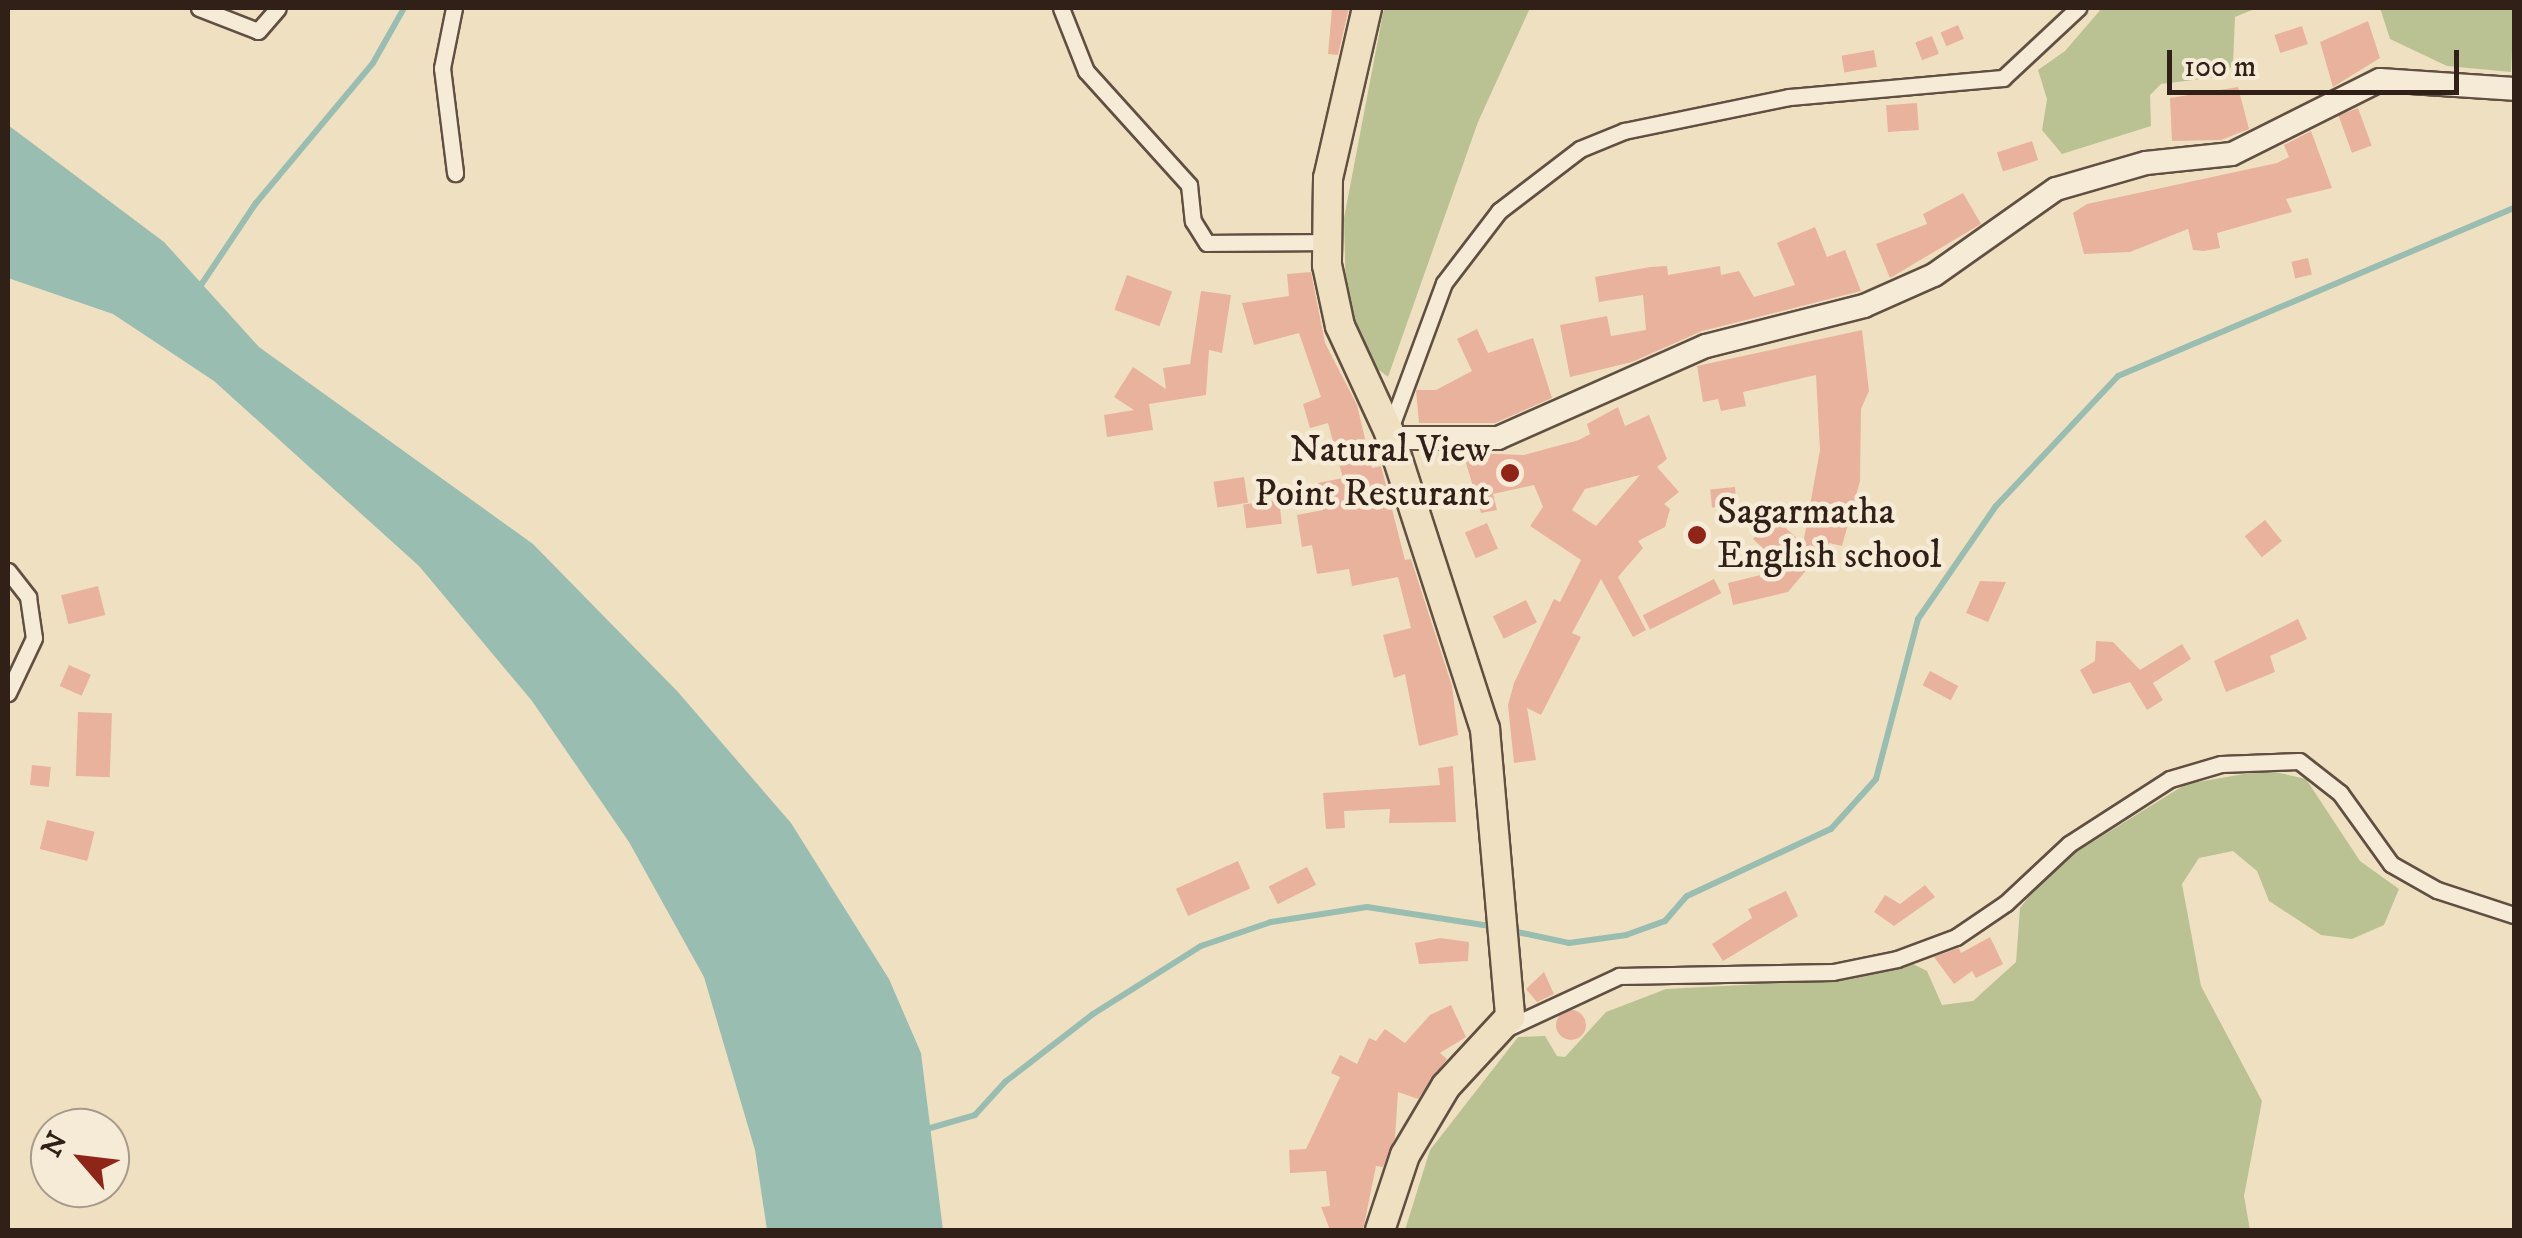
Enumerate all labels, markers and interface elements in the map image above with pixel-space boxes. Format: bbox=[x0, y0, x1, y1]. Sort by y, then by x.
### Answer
scale bar bbox=[2172, 30, 2464, 92]
text: 100 m bbox=[2184, 49, 2256, 86]
place label: Natural View Point Resturant bbox=[1254, 428, 1490, 518]
marker: Natural View Point Resturant bbox=[1499, 462, 1521, 484]
place label: Sagarmatha English school bbox=[1717, 490, 1941, 580]
marker: Sagarmatha English school bbox=[1686, 524, 1708, 546]
north arrow bbox=[30, 1108, 130, 1208]
text: N bbox=[34, 1126, 76, 1163]

